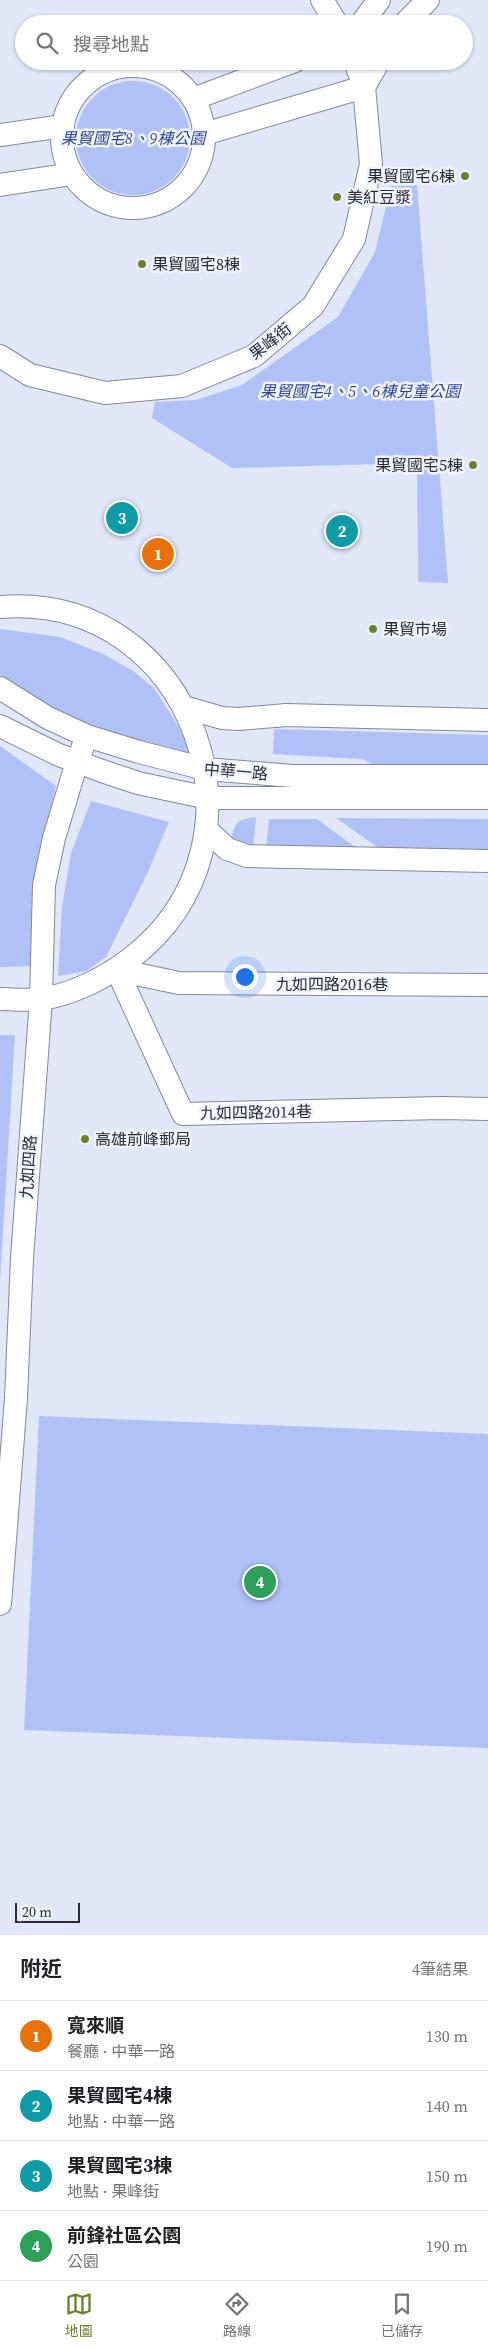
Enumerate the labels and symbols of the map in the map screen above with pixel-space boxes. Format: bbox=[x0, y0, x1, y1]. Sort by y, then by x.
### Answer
park label: 果貿國宅8、9棟公園 bbox=[61, 127, 207, 149]
place label: 果貿國宅6棟 bbox=[367, 165, 455, 187]
marker: 果貿國宅6棟 bbox=[459, 170, 471, 182]
place label: 美紅豆漿 bbox=[347, 186, 411, 208]
marker: 美紅豆漿 bbox=[331, 191, 343, 203]
place label: 果貿國宅8棟 bbox=[152, 253, 240, 275]
marker: 果貿國宅8棟 bbox=[136, 258, 148, 270]
street label: 果峰街 bbox=[244, 318, 296, 364]
park label: 果貿國宅4、5、6棟兒童公園 bbox=[260, 380, 462, 402]
place label: 果貿國宅5棟 bbox=[375, 454, 463, 476]
marker: 果貿國宅5棟 bbox=[467, 459, 479, 471]
pin: 3 bbox=[106, 499, 138, 537]
pin: 2 bbox=[326, 512, 358, 550]
pin: 1 bbox=[142, 535, 174, 573]
place label: 果貿市場 bbox=[383, 618, 447, 640]
marker: 果貿市場 bbox=[367, 623, 379, 635]
street label: 中華一路 bbox=[203, 757, 269, 785]
your location bbox=[232, 964, 258, 990]
street label: 九如四路2016巷 bbox=[276, 973, 388, 995]
street label: 九如四路2014巷 bbox=[200, 1100, 312, 1124]
place label: 高雄前峰郵局 bbox=[95, 1128, 191, 1150]
marker: 高雄前峰郵局 bbox=[79, 1133, 91, 1145]
street label: 九如四路 bbox=[15, 1134, 41, 1200]
pin: 4 bbox=[244, 1563, 276, 1601]
scale bar bbox=[15, 1900, 80, 1923]

